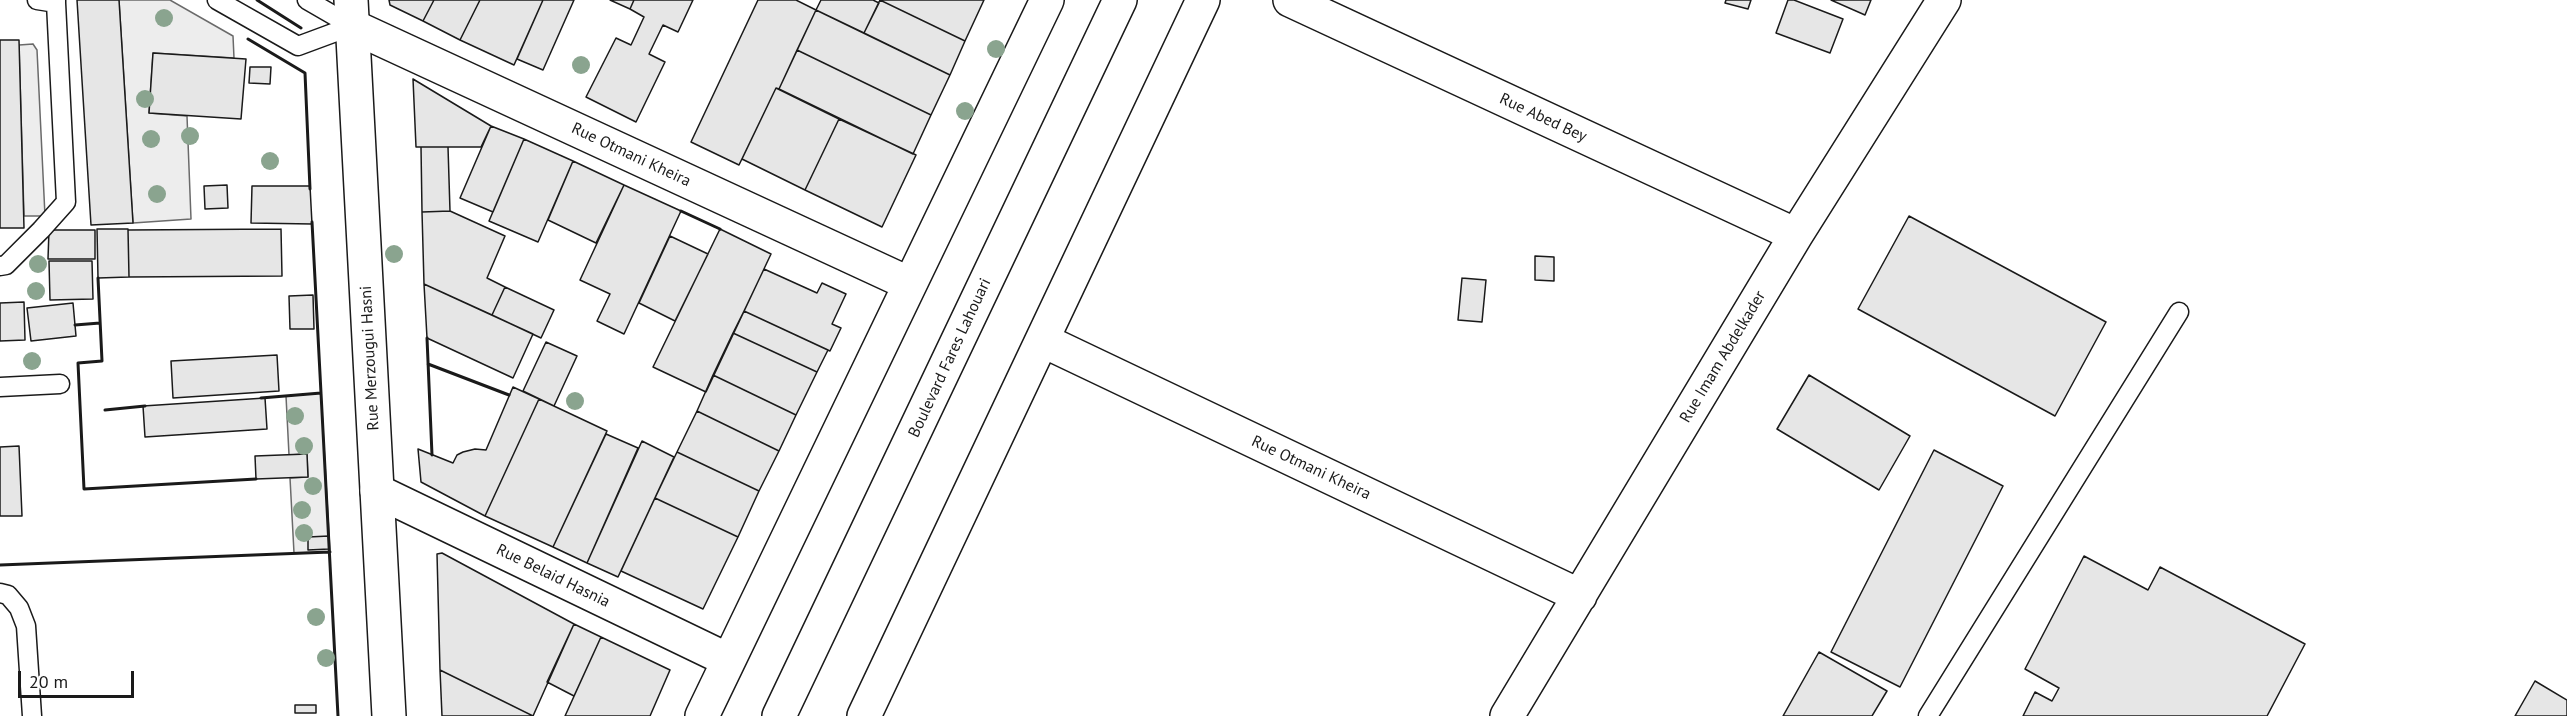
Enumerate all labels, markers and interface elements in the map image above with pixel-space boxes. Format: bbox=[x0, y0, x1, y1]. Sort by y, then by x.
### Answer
street label: Rue Abed Bey bbox=[1496, 89, 1590, 147]
street label: Rue Otmani Kheira bbox=[568, 119, 694, 191]
street label: Boulevard Fares Lahouari bbox=[905, 275, 995, 441]
street label: Rue Merzougui Hasni bbox=[357, 285, 383, 431]
street label: Rue Imam Abdelkader bbox=[1676, 288, 1770, 426]
street label: Rue Otmani Kheira bbox=[1248, 432, 1374, 504]
street label: Rue Belaid Hasnia bbox=[493, 540, 613, 612]
scale bar bbox=[21, 659, 136, 697]
text: 20 m bbox=[29, 670, 68, 693]

